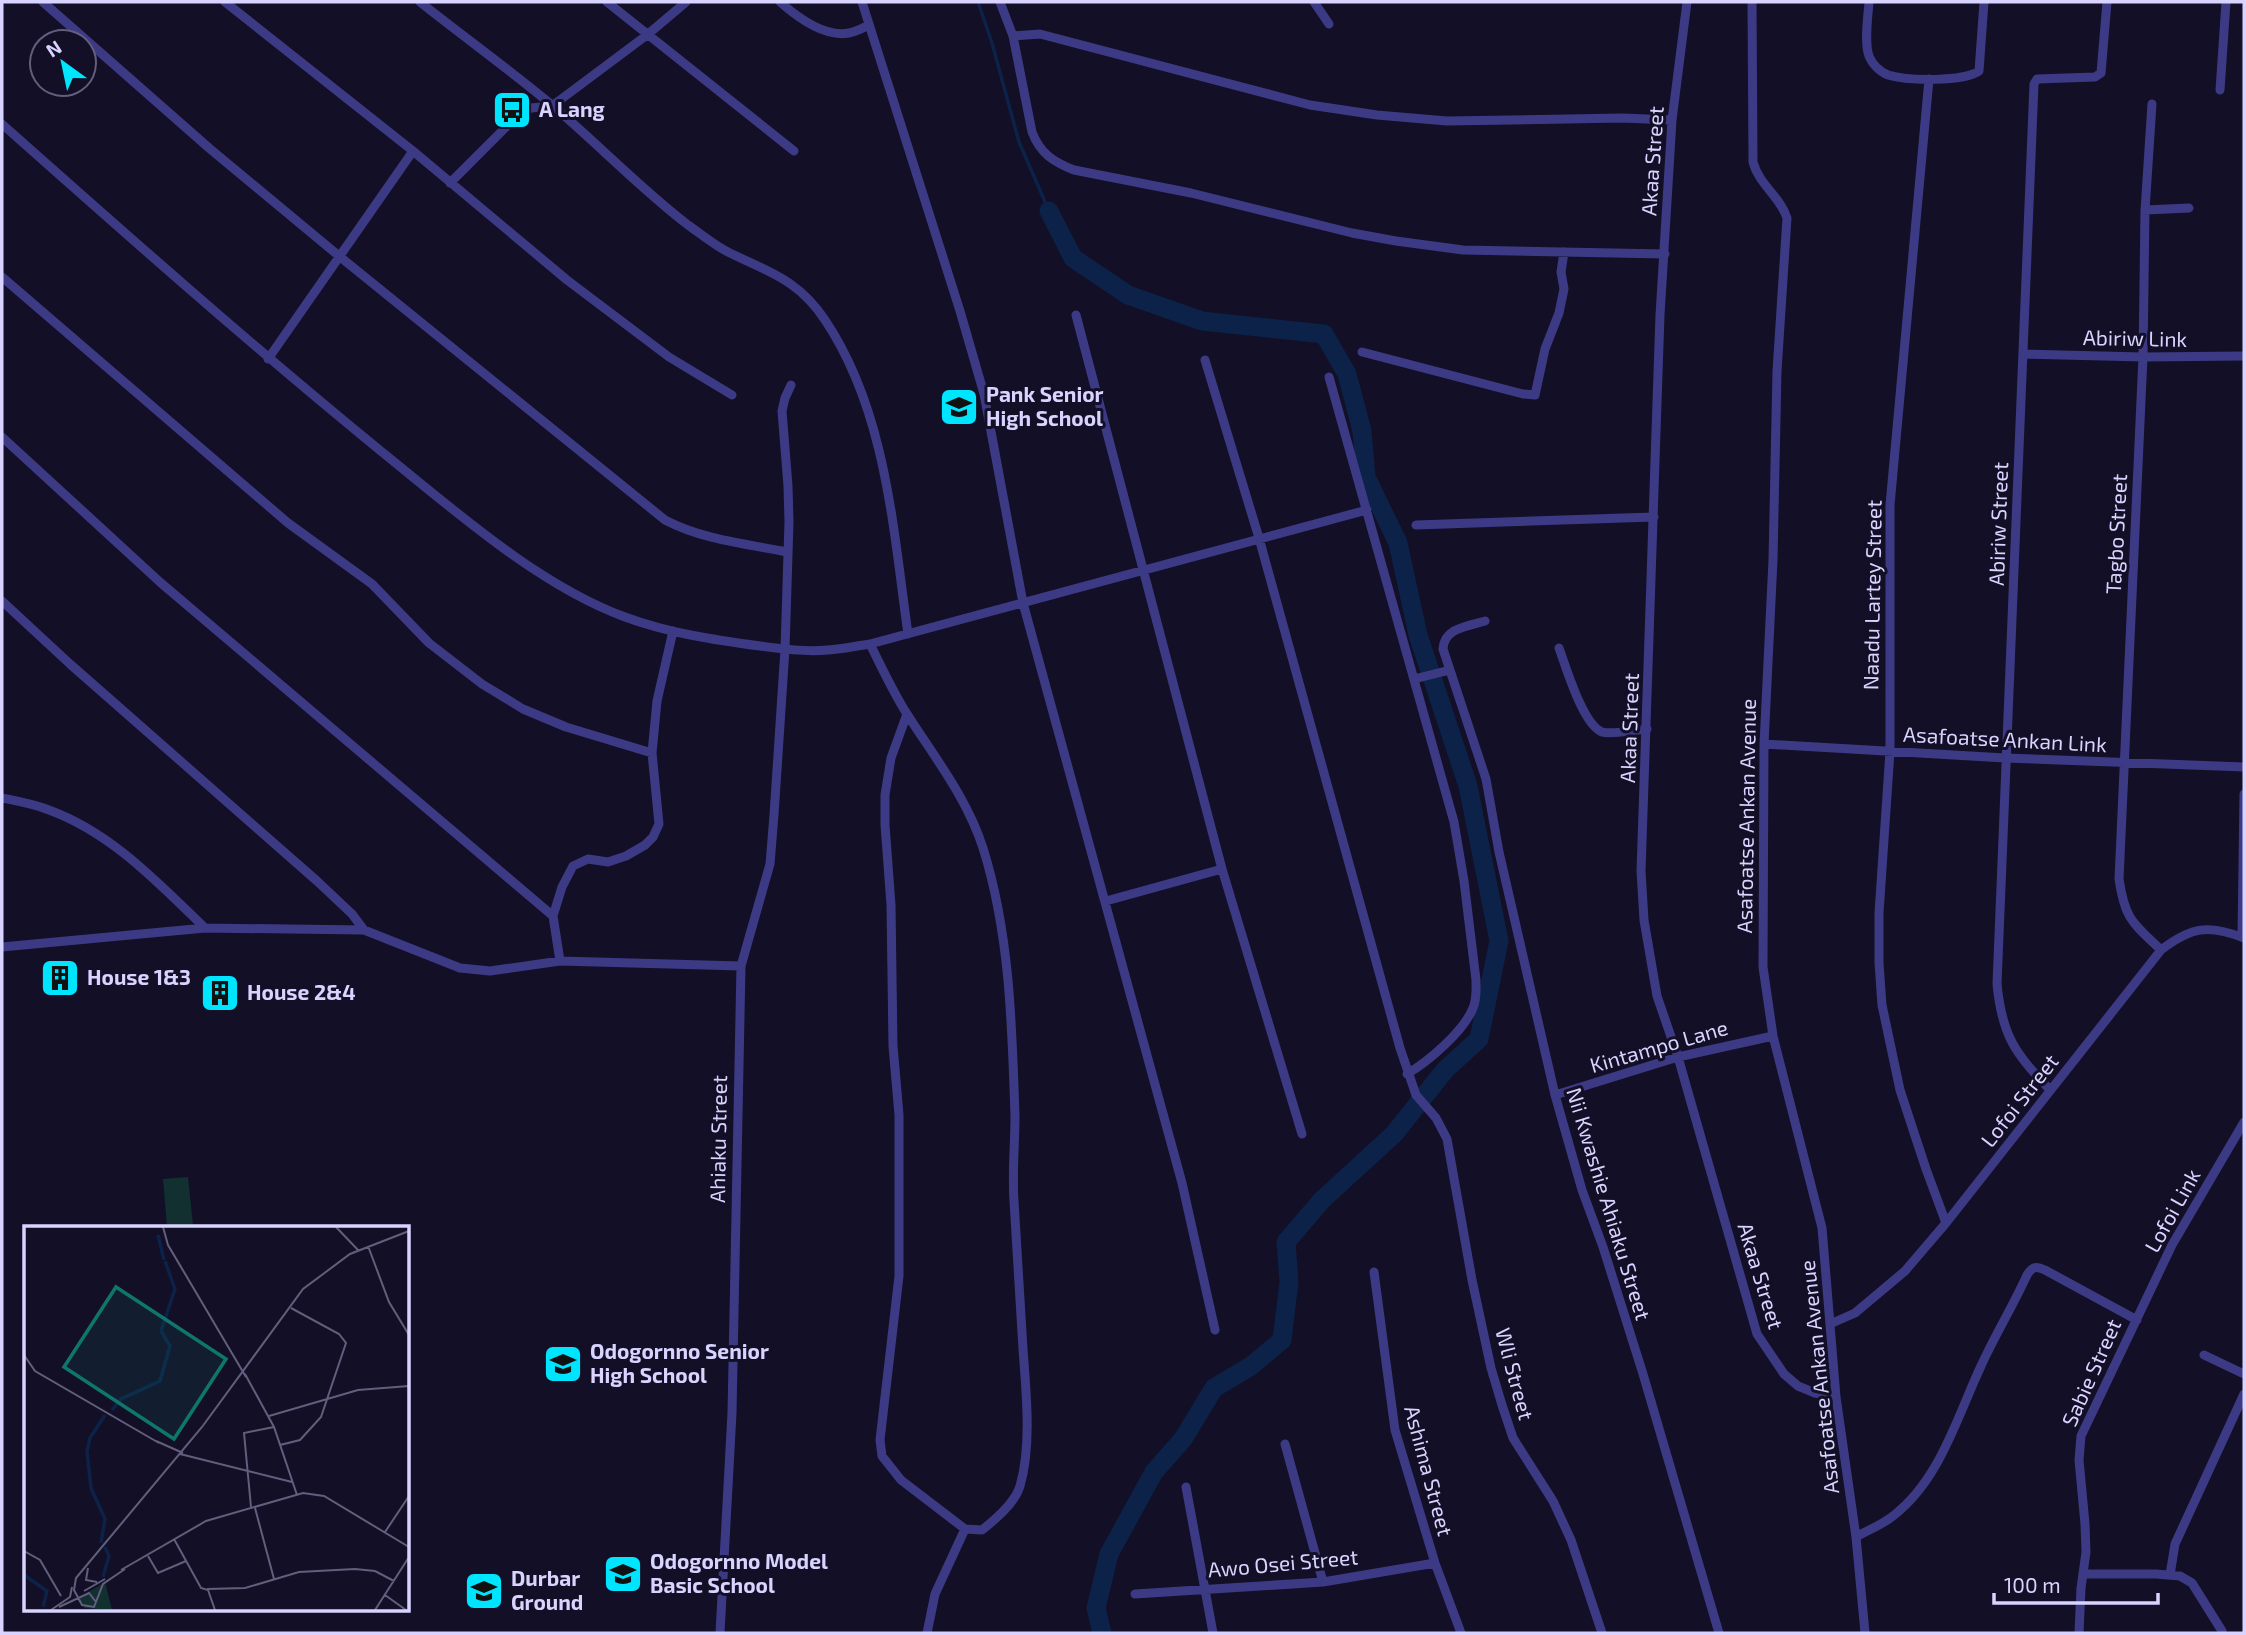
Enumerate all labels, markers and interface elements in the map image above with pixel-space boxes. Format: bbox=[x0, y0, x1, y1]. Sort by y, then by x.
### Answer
north arrow bbox=[28, 28, 98, 98]
text: N bbox=[41, 35, 65, 62]
bus stop icon: A Lang bbox=[491, 89, 533, 131]
place label: A Lang bbox=[539, 96, 605, 121]
street label: Akaa Street bbox=[1635, 105, 1668, 217]
street label: Abiriw Link bbox=[2083, 324, 2188, 351]
place label: Pank Senior High School bbox=[986, 381, 1104, 430]
school or university icon: Pank Senior High School bbox=[938, 386, 980, 428]
street label: Abiriw Street bbox=[1983, 462, 2012, 586]
street label: Tagbo Street bbox=[2100, 473, 2131, 595]
street label: Naadu Lartey Street bbox=[1857, 500, 1886, 690]
street label: Akaa Street bbox=[1614, 673, 1643, 783]
street label: Asafoatse Ankan Avenue bbox=[1731, 698, 1760, 934]
street label: Asafoatse Ankan Link bbox=[1903, 721, 2108, 756]
building icon: House 1&3 bbox=[39, 957, 81, 999]
place label: House 1&3 bbox=[87, 964, 191, 989]
building icon: House 2&4 bbox=[199, 972, 241, 1014]
place label: House 2&4 bbox=[247, 979, 356, 1004]
street label: Kintampo Lane bbox=[1587, 1014, 1730, 1077]
street label: Lofoi Street bbox=[1975, 1049, 2063, 1151]
street label: Ahiaku Street bbox=[704, 1075, 731, 1203]
street label: Nii Kwashie Ahiaku Street bbox=[1562, 1084, 1657, 1323]
street label: Lofoi Link bbox=[2139, 1164, 2205, 1256]
street label: Akaa Street bbox=[1733, 1219, 1789, 1332]
inset map bbox=[24, 1226, 410, 1610]
street label: Asafoatse Ankan Avenue bbox=[1794, 1259, 1843, 1495]
street label: Sabie Street bbox=[2056, 1315, 2125, 1430]
street label: Wli Street bbox=[1491, 1325, 1540, 1422]
place label: Odogornno Senior High School bbox=[590, 1338, 769, 1387]
school or university icon: Odogornno Senior High School bbox=[542, 1343, 584, 1385]
street label: Ashima Street bbox=[1400, 1403, 1459, 1539]
street label: Awo Osei Street bbox=[1207, 1543, 1359, 1582]
place label: Odogornno Model Basic School bbox=[650, 1548, 828, 1597]
school or university icon: Odogornno Model Basic School bbox=[602, 1553, 644, 1595]
scale bar bbox=[1994, 1562, 2158, 1606]
place label: Durbar Ground bbox=[511, 1565, 583, 1614]
school or university icon: Durbar Ground bbox=[463, 1570, 505, 1612]
text: 100 m bbox=[2004, 1572, 2061, 1597]

